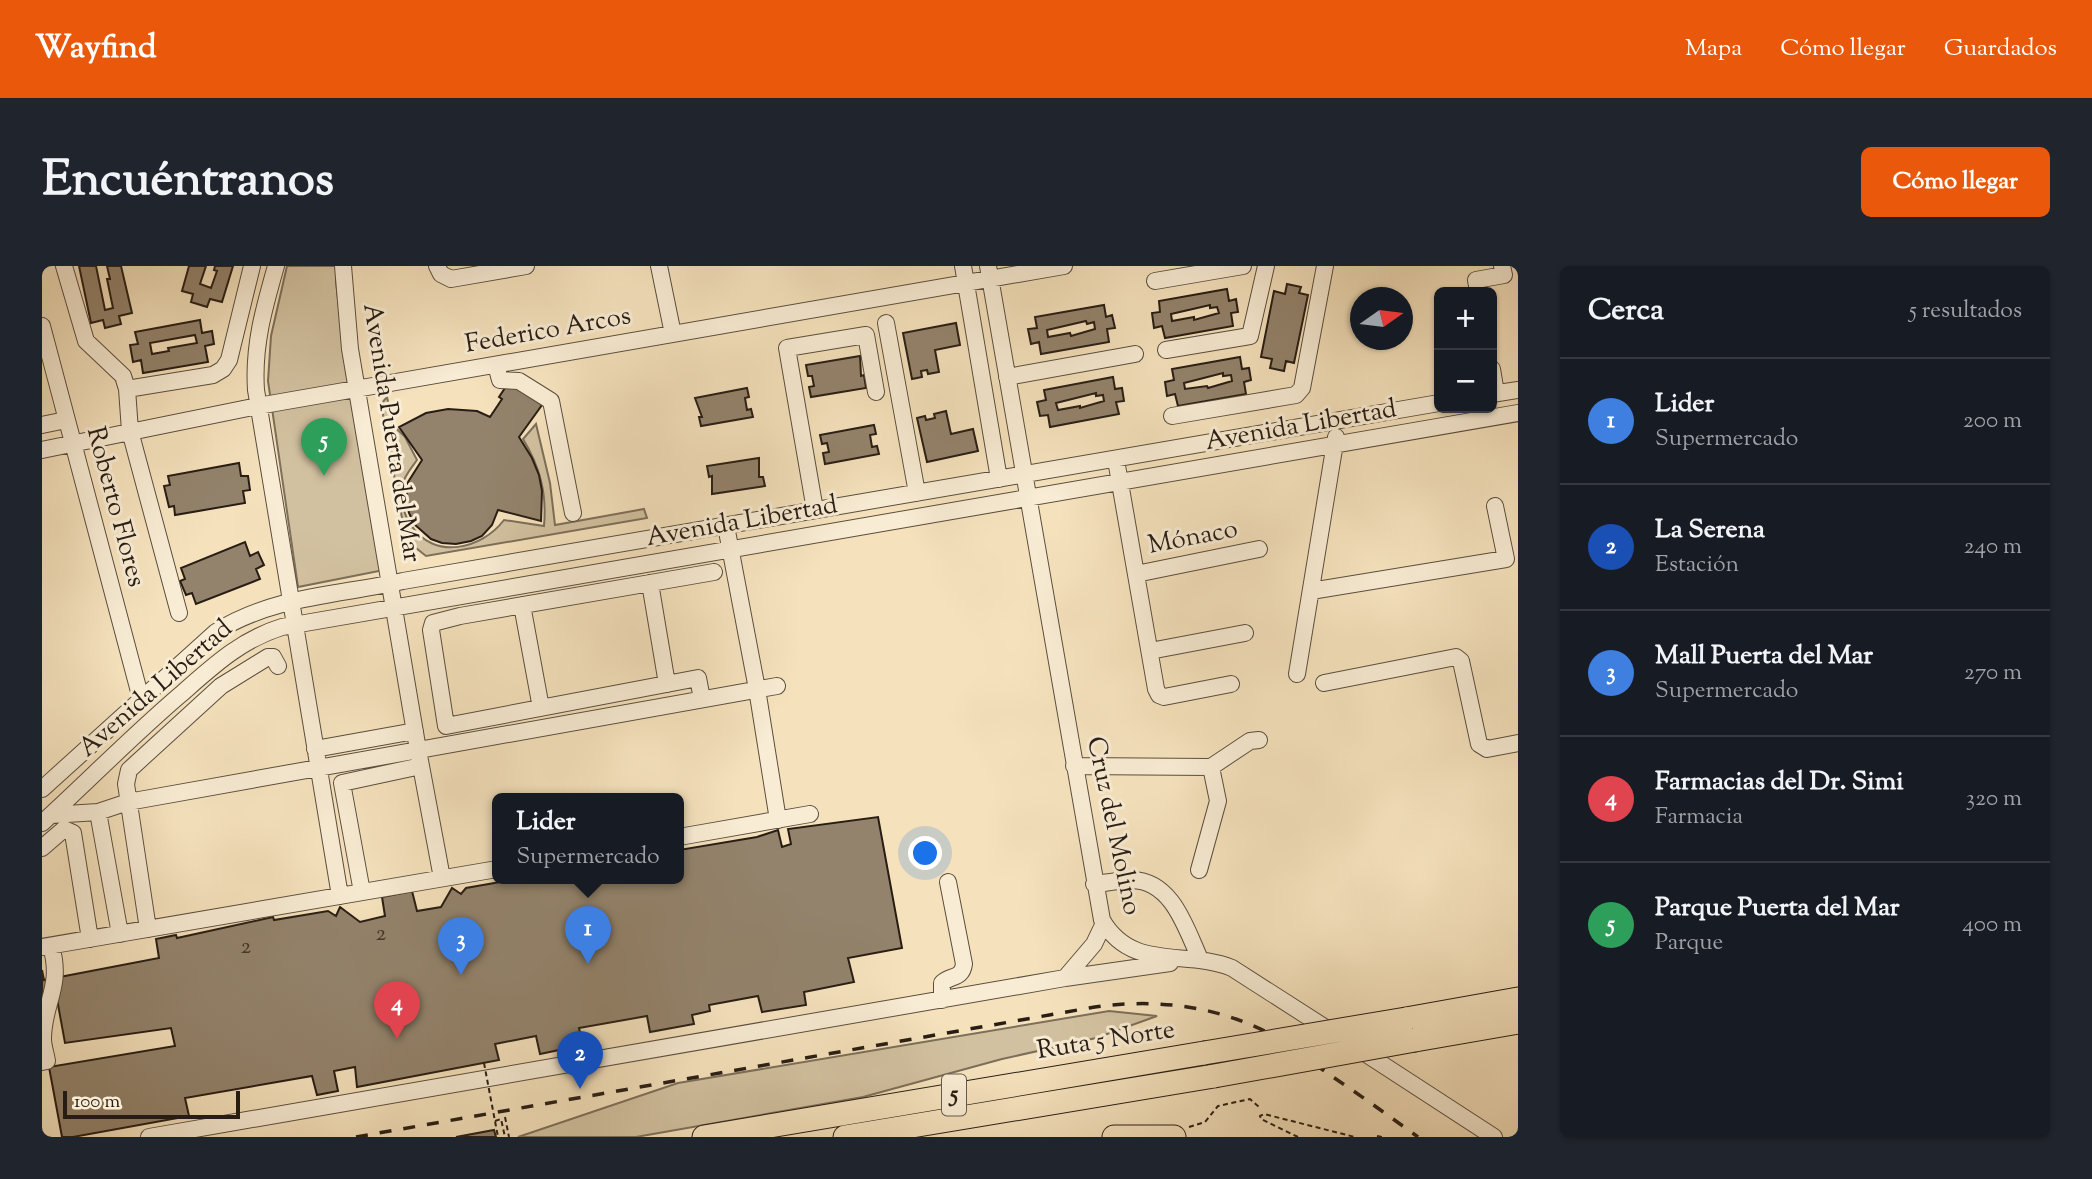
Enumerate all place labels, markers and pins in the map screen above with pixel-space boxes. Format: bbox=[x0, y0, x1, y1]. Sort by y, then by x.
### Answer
pin: 5 bbox=[301, 418, 347, 476]
pin: 1 bbox=[565, 906, 611, 964]
pin: 3 bbox=[438, 917, 484, 975]
pin: 4 bbox=[374, 981, 420, 1039]
pin: 2 bbox=[557, 1031, 603, 1089]

